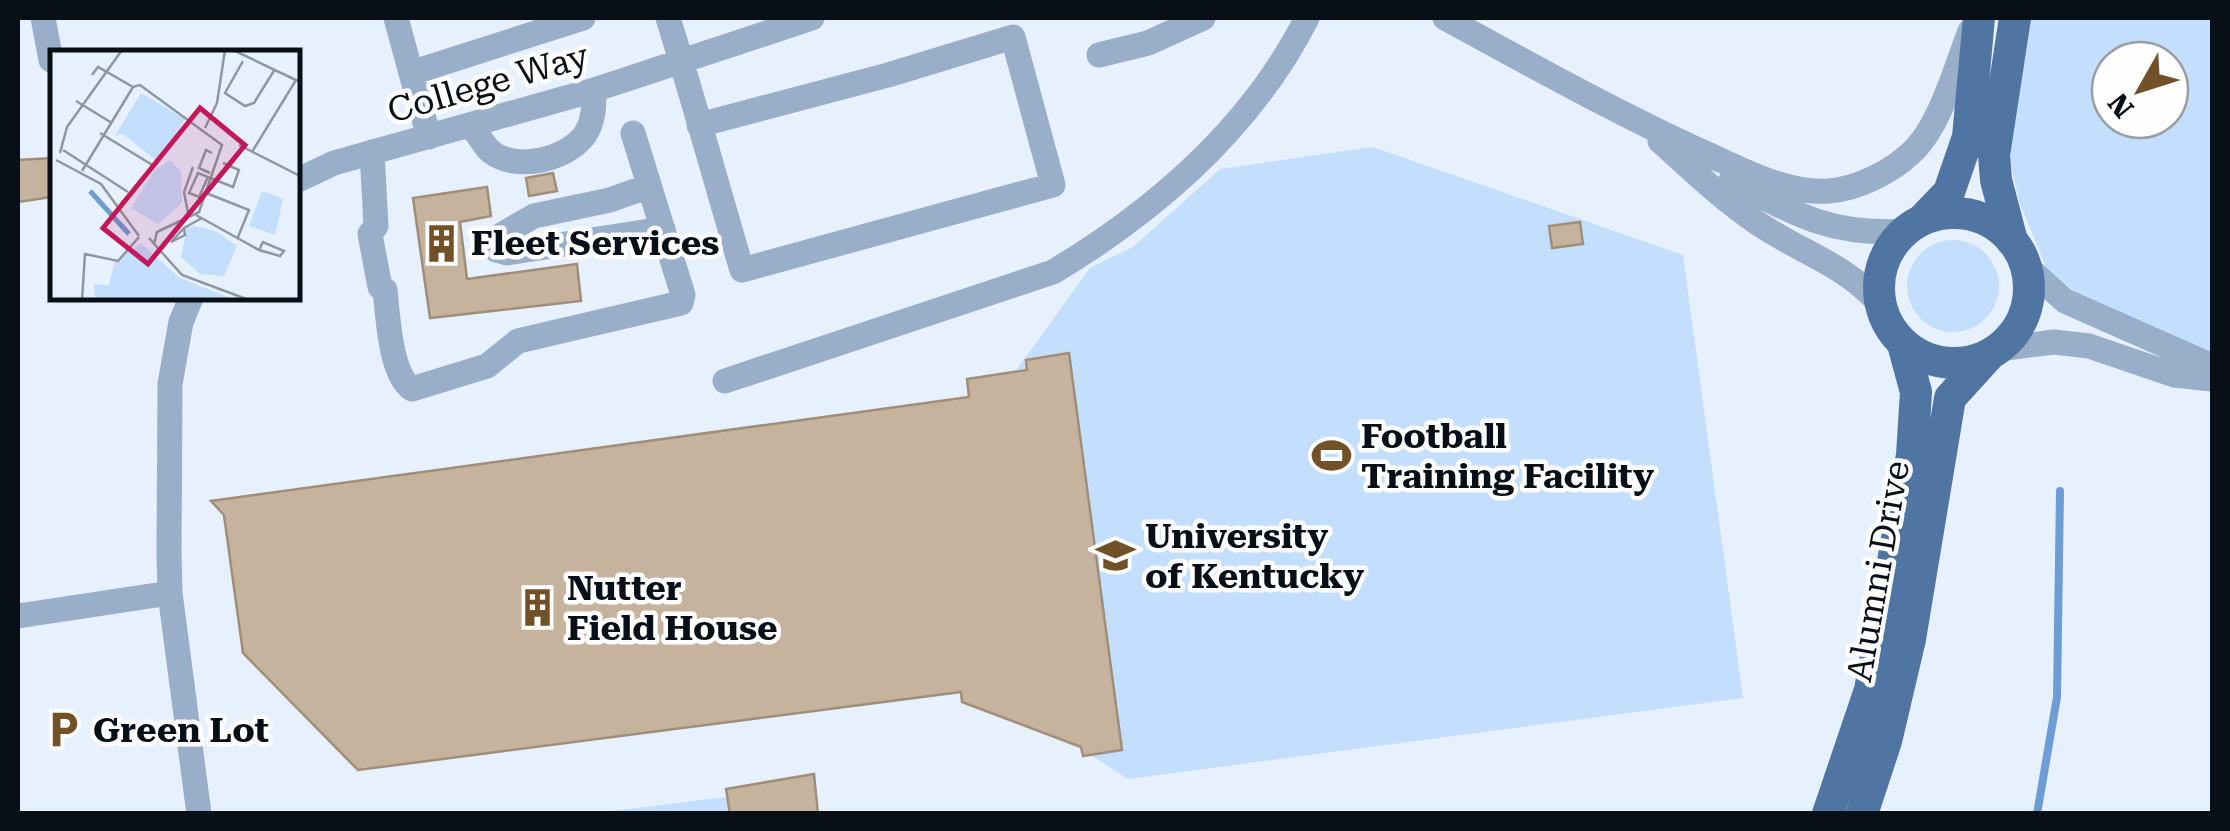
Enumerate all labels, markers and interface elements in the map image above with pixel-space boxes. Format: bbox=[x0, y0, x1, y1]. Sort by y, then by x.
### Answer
street label: College Way bbox=[383, 35, 594, 132]
north arrow bbox=[2090, 40, 2190, 140]
inset map bbox=[50, 50, 300, 300]
text: N bbox=[2101, 87, 2141, 124]
building icon: Fleet Services bbox=[420, 222, 462, 264]
place label: Fleet Services bbox=[471, 223, 719, 264]
place label: Football Training Facility bbox=[1361, 416, 1654, 497]
sports icon: Football Training Facility bbox=[1310, 435, 1352, 477]
street label: Alumni Drive bbox=[1839, 457, 1918, 685]
place label: University of Kentucky bbox=[1145, 516, 1364, 597]
school or university icon: University of Kentucky bbox=[1094, 535, 1136, 577]
place label: Nutter Field House bbox=[567, 568, 777, 649]
building icon: Nutter Field House bbox=[516, 587, 558, 629]
parking icon: Green Lot bbox=[42, 709, 84, 751]
place label: Green Lot bbox=[93, 710, 269, 751]

